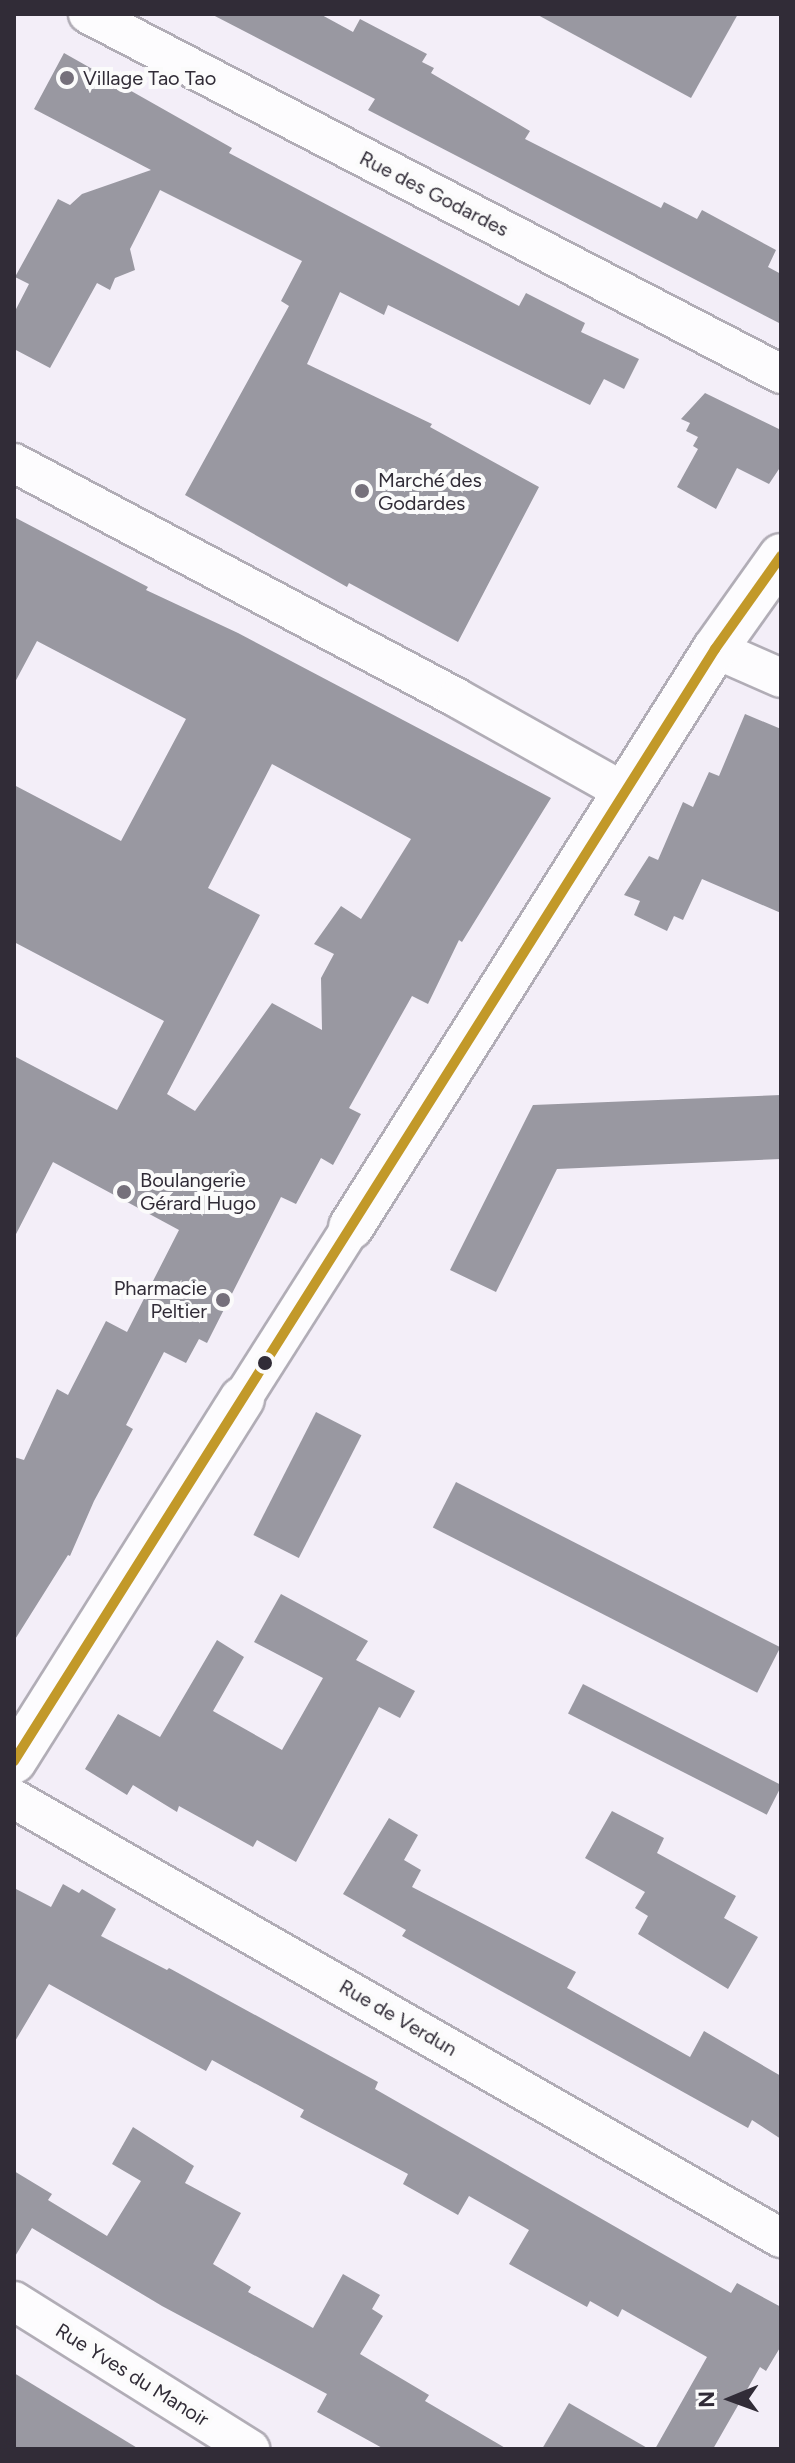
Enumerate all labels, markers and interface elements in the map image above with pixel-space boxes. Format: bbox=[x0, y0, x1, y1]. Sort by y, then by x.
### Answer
place label: Village Tao Tao bbox=[83, 66, 216, 90]
marker: Village Tao Tao bbox=[58, 69, 76, 87]
street label: Rue des Godardes bbox=[356, 146, 512, 242]
place label: Marché des Godardes bbox=[378, 468, 482, 515]
marker: Marché des Godardes bbox=[353, 482, 371, 500]
place label: Boulangerie Gérard Hugo bbox=[140, 1168, 256, 1215]
marker: Boulangerie Gérard Hugo bbox=[115, 1183, 133, 1201]
place label: Pharmacie Peltier bbox=[114, 1276, 207, 1323]
marker: Pharmacie Peltier bbox=[214, 1291, 232, 1309]
unlabelled marker bbox=[257, 1355, 273, 1371]
street label: Rue de Verdun bbox=[335, 1975, 461, 2061]
street label: Rue Yves du Manoir bbox=[51, 2318, 213, 2432]
north arrow bbox=[691, 2359, 771, 2439]
text: N bbox=[693, 2391, 720, 2408]

